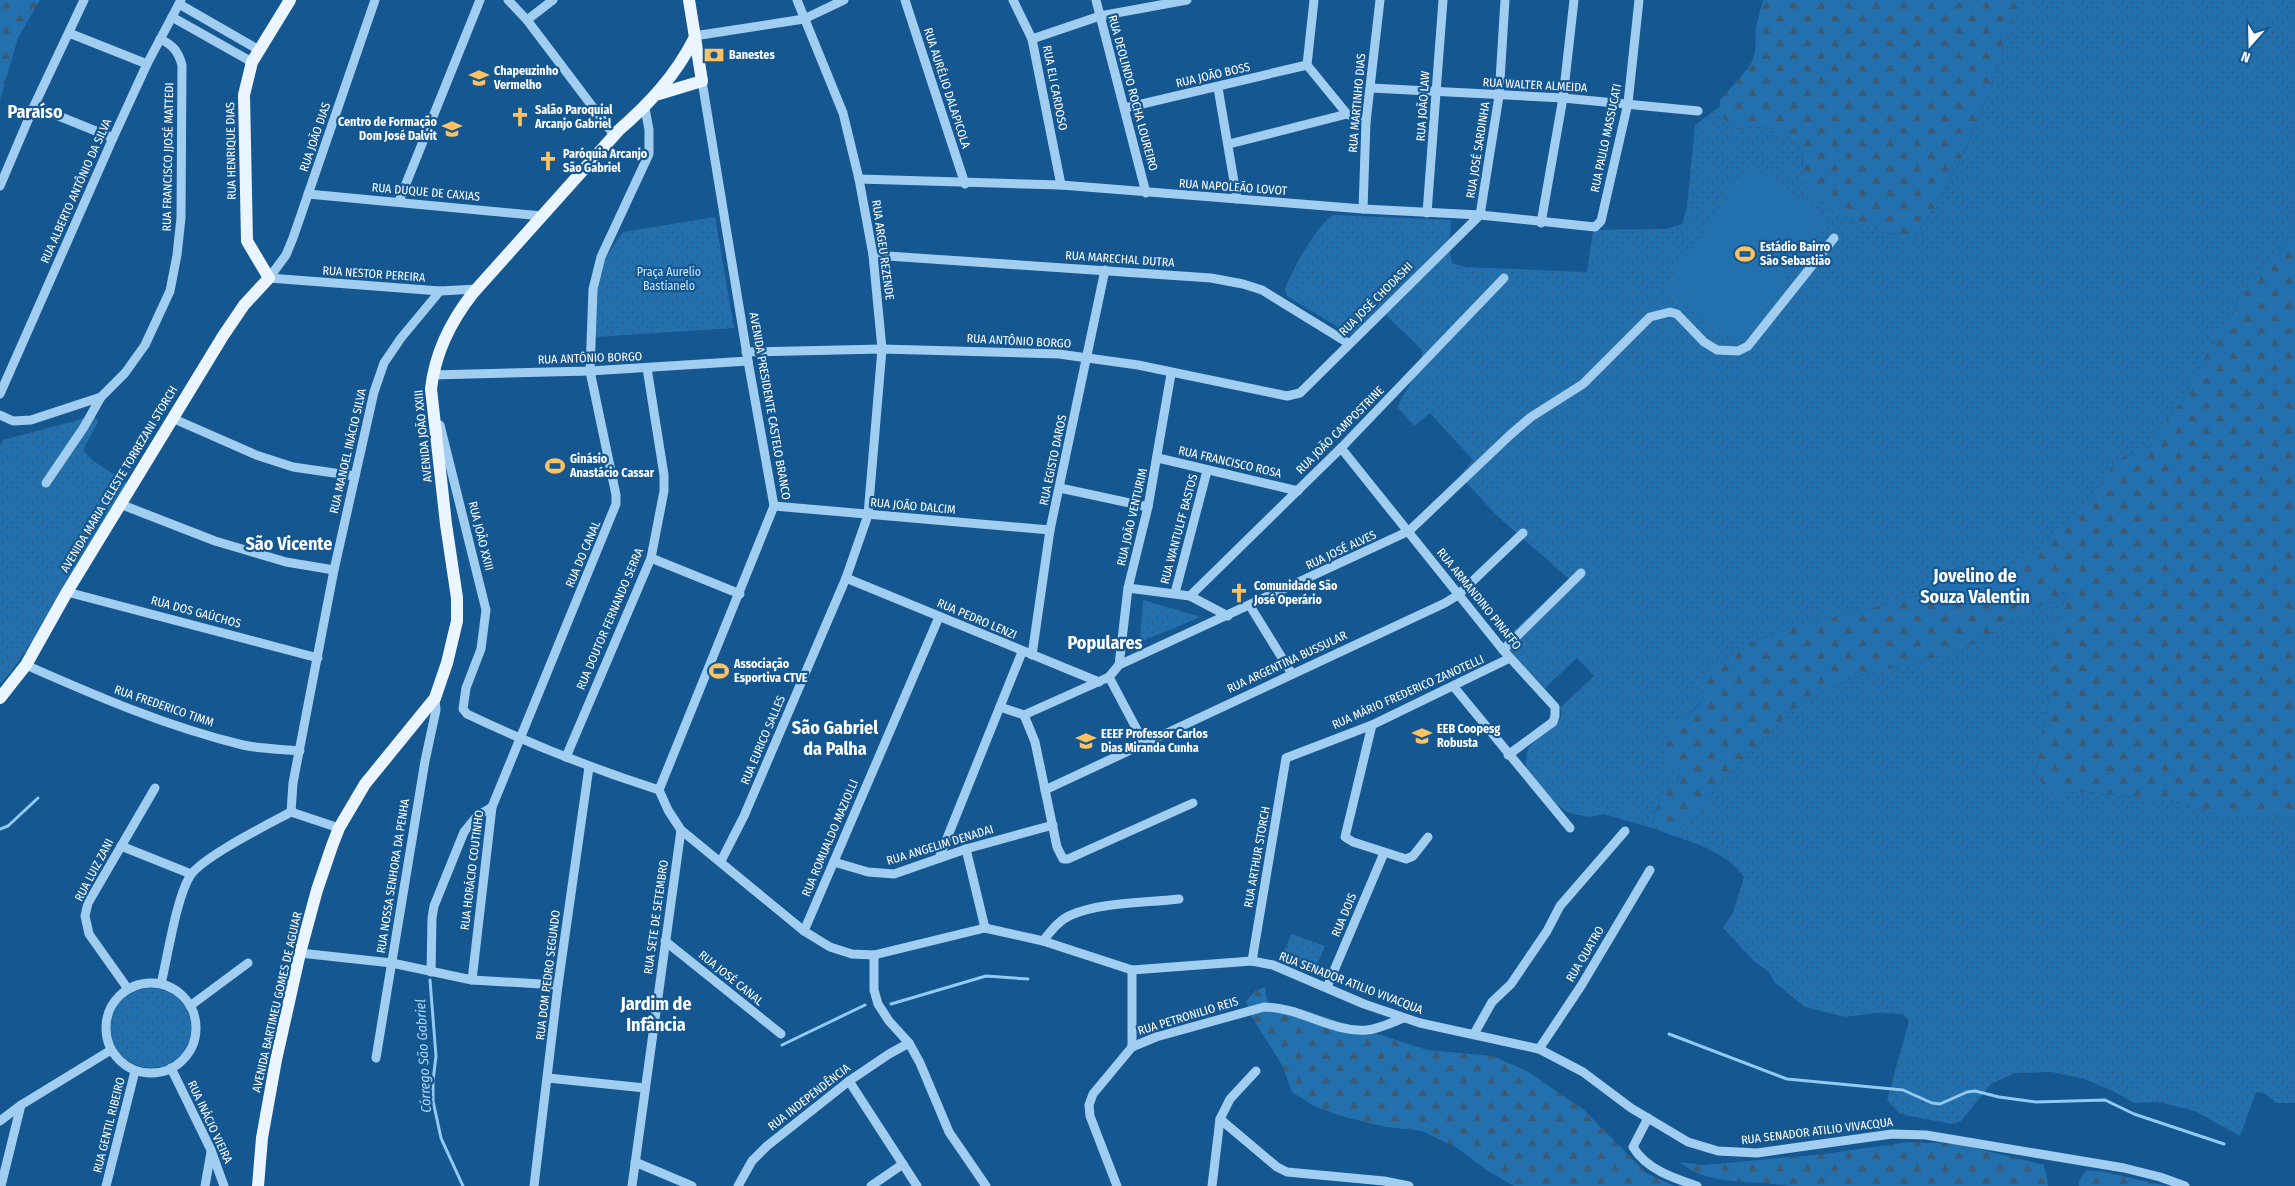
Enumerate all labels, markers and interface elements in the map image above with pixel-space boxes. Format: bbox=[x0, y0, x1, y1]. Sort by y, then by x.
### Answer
street label: RUA DEOLINDO ROCHA LOUREIRO bbox=[1105, 14, 1161, 172]
north arrow bbox=[2225, 20, 2275, 70]
street label: RUA AURÉLIO DALAPICOLA bbox=[921, 26, 974, 151]
bank icon: Banestes bbox=[703, 44, 725, 66]
street label: RUA ELI CARDOSO bbox=[1040, 44, 1070, 132]
text: N bbox=[2239, 47, 2253, 66]
place label: Banestes bbox=[729, 48, 775, 62]
street label: RUA MARTINHO DIAS bbox=[1346, 53, 1368, 153]
street label: RUA JOÃO BOSS bbox=[1174, 59, 1251, 90]
place label: Chapeuzinho Vermelho bbox=[493, 64, 559, 92]
school or university icon: Chapeuzinho Vermelho bbox=[468, 67, 490, 89]
street label: RUA JOÃO LAW bbox=[1413, 70, 1432, 142]
street label: RUA WALTER ALMEIDA bbox=[1482, 75, 1588, 95]
street label: RUA FRANCISCO JJOSÉ MATTEDI bbox=[159, 82, 176, 232]
street label: RUA PAULO MASSUCATI bbox=[1588, 82, 1624, 194]
street label: RUA JOÃO DIAS bbox=[296, 100, 333, 173]
street label: RUA JOSÉ SARDINHA bbox=[1462, 100, 1493, 199]
district label: Paraíso bbox=[7, 101, 63, 123]
street label: RUA HENRIQUE DIAS bbox=[223, 102, 239, 200]
place label: Salão Paroquial Arcanjo Gabriel bbox=[534, 103, 613, 131]
church icon: Salão Paroquial Arcanjo Gabriel bbox=[509, 106, 531, 128]
street label: RUA ALBERTO ANTÔNIO DA SILVA bbox=[37, 115, 115, 266]
place label: Centro de Formação Dom José Dalvit bbox=[338, 115, 438, 143]
school or university icon: Centro de Formação Dom José Dalvit bbox=[441, 118, 463, 140]
place label: Paróquia Arcanjo São Gabriel bbox=[563, 147, 648, 175]
church icon: Paróquia Arcanjo São Gabriel bbox=[537, 150, 559, 172]
street label: RUA NAPOLEÃO LOVOT bbox=[1178, 175, 1288, 198]
street label: RUA DUQUE DE CAXIAS bbox=[371, 180, 481, 204]
street label: RUA ARGEU REZENDE bbox=[869, 199, 897, 301]
place label: Estádio Bairro São Sebastião bbox=[1760, 240, 1831, 268]
sports icon: Estádio Bairro São Sebastião bbox=[1734, 243, 1756, 265]
street label: RUA MARECHAL DUTRA bbox=[1065, 248, 1176, 270]
street label: RUA JOSÉ CHODASHI bbox=[1336, 259, 1416, 339]
street label: RUA NESTOR PEREIRA bbox=[322, 263, 427, 285]
park label: Praça Aurelio Bastianelo bbox=[637, 265, 701, 293]
street label: AVENIDA PRESIDENTE CASTELO BRANCO bbox=[747, 311, 793, 501]
street label: RUA ANTÔNIO BORGO bbox=[966, 330, 1072, 351]
street label: RUA ANTÔNIO BORGO bbox=[537, 348, 642, 367]
street label: RUA JOÃO CAMPOSTRINE bbox=[1292, 382, 1387, 477]
street label: AVENIDA MARIA CELESTE TORREZANI STORCH bbox=[58, 383, 180, 575]
street label: RUA MANOEL INÁCIO SILVA bbox=[326, 386, 369, 515]
street label: AVENIDA JOÃO XXIII bbox=[410, 389, 435, 483]
street label: RUA EGISTO DAROS bbox=[1037, 413, 1069, 507]
street label: RUA FRANCISCO ROSA bbox=[1177, 443, 1284, 481]
place label: Ginásio Anastácio Cassar bbox=[569, 452, 655, 480]
sports icon: Ginásio Anastácio Cassar bbox=[544, 455, 566, 477]
street label: RUA JOÃO VENTURIM bbox=[1113, 467, 1150, 567]
street label: RUA WANTULFF BASTOS bbox=[1158, 472, 1200, 586]
street label: RUA JOÃO DALCIM bbox=[870, 494, 956, 517]
street label: RUA JOÃO XXIII bbox=[466, 500, 497, 572]
street label: RUA DO CANAL bbox=[563, 518, 604, 589]
street label: RUA JOSÉ ALVES bbox=[1303, 527, 1378, 572]
district label: São Vicente bbox=[246, 533, 332, 555]
street label: RUA DOUTOR FERNANDO SERRA bbox=[574, 545, 647, 692]
street label: RUA ARMANDINO PINAFFO bbox=[1434, 546, 1524, 652]
district label: Jovelino de Souza Valentin bbox=[1920, 565, 2030, 608]
place label: Comunidade São José Operário bbox=[1253, 579, 1338, 607]
church icon: Comunidade São José Operário bbox=[1228, 582, 1250, 604]
street label: RUA DOS GAÚCHOS bbox=[149, 592, 243, 631]
street label: RUA PEDRO LENZI bbox=[935, 596, 1019, 642]
street label: RUA ARGENTINA BUSSULAR bbox=[1225, 628, 1350, 696]
district label: Populares bbox=[1068, 632, 1143, 654]
street label: RUA MÁRIO FREDERICO ZANOTELLI bbox=[1330, 651, 1486, 732]
place label: Associação Esportiva CTVE bbox=[733, 657, 808, 685]
sports icon: Associação Esportiva CTVE bbox=[708, 660, 730, 682]
street label: RUA FREDERICO TIMM bbox=[112, 682, 216, 730]
street label: RUA EURICO SALLES bbox=[738, 693, 788, 787]
district label: São Gabriel da Palha bbox=[792, 717, 878, 760]
place label: EEB Coopesg Robusta bbox=[1437, 722, 1500, 750]
school or university icon: EEB Coopesg Robusta bbox=[1411, 725, 1433, 747]
place label: EEEF Professor Carlos Dias Miranda Cunha bbox=[1101, 727, 1208, 755]
school or university icon: EEEF Professor Carlos Dias Miranda Cunha bbox=[1075, 730, 1097, 752]
street label: RUA ROMUALDO MAZIOLLI bbox=[799, 777, 861, 899]
street label: RUA NOSSA SENHORA DA PENHA bbox=[374, 797, 412, 954]
street label: RUA ARTHUR STORCH bbox=[1241, 805, 1273, 909]
street label: RUA HORÁCIO COUTINHO bbox=[457, 809, 486, 931]
street label: RUA ANGELIM DENADAI bbox=[885, 822, 995, 868]
street label: RUA LUIZ ZANI bbox=[72, 836, 116, 904]
street label: RUA SETE DE SETEMBRO bbox=[641, 859, 671, 975]
street label: RUA DOIS bbox=[1329, 891, 1359, 939]
street label: RUA DOM PEDRO SEGUNDO bbox=[533, 909, 563, 1041]
street label: AVENIDA BARTIMEU GOMES DE AGUIAR bbox=[249, 910, 305, 1094]
street label: RUA QUATRO bbox=[1563, 924, 1607, 984]
street label: RUA JOSÉ CANAL bbox=[696, 947, 767, 1009]
street label: RUA SENADOR ATILIO VIVACQUA bbox=[1277, 949, 1425, 1017]
district label: Jardim de Infância bbox=[619, 993, 692, 1036]
street label: RUA PETRONILIO REIS bbox=[1136, 994, 1240, 1038]
water label: Córrego São Gabriel bbox=[412, 998, 435, 1113]
street label: RUA INDEPENDÊNCIA bbox=[765, 1059, 853, 1133]
street label: RUA GENTIL RIBEIRO bbox=[90, 1076, 128, 1174]
street label: RUA INÁCIO VIEIRA bbox=[185, 1078, 236, 1166]
street label: RUA SENADOR ATILIO VIVACQUA bbox=[1740, 1115, 1894, 1147]

